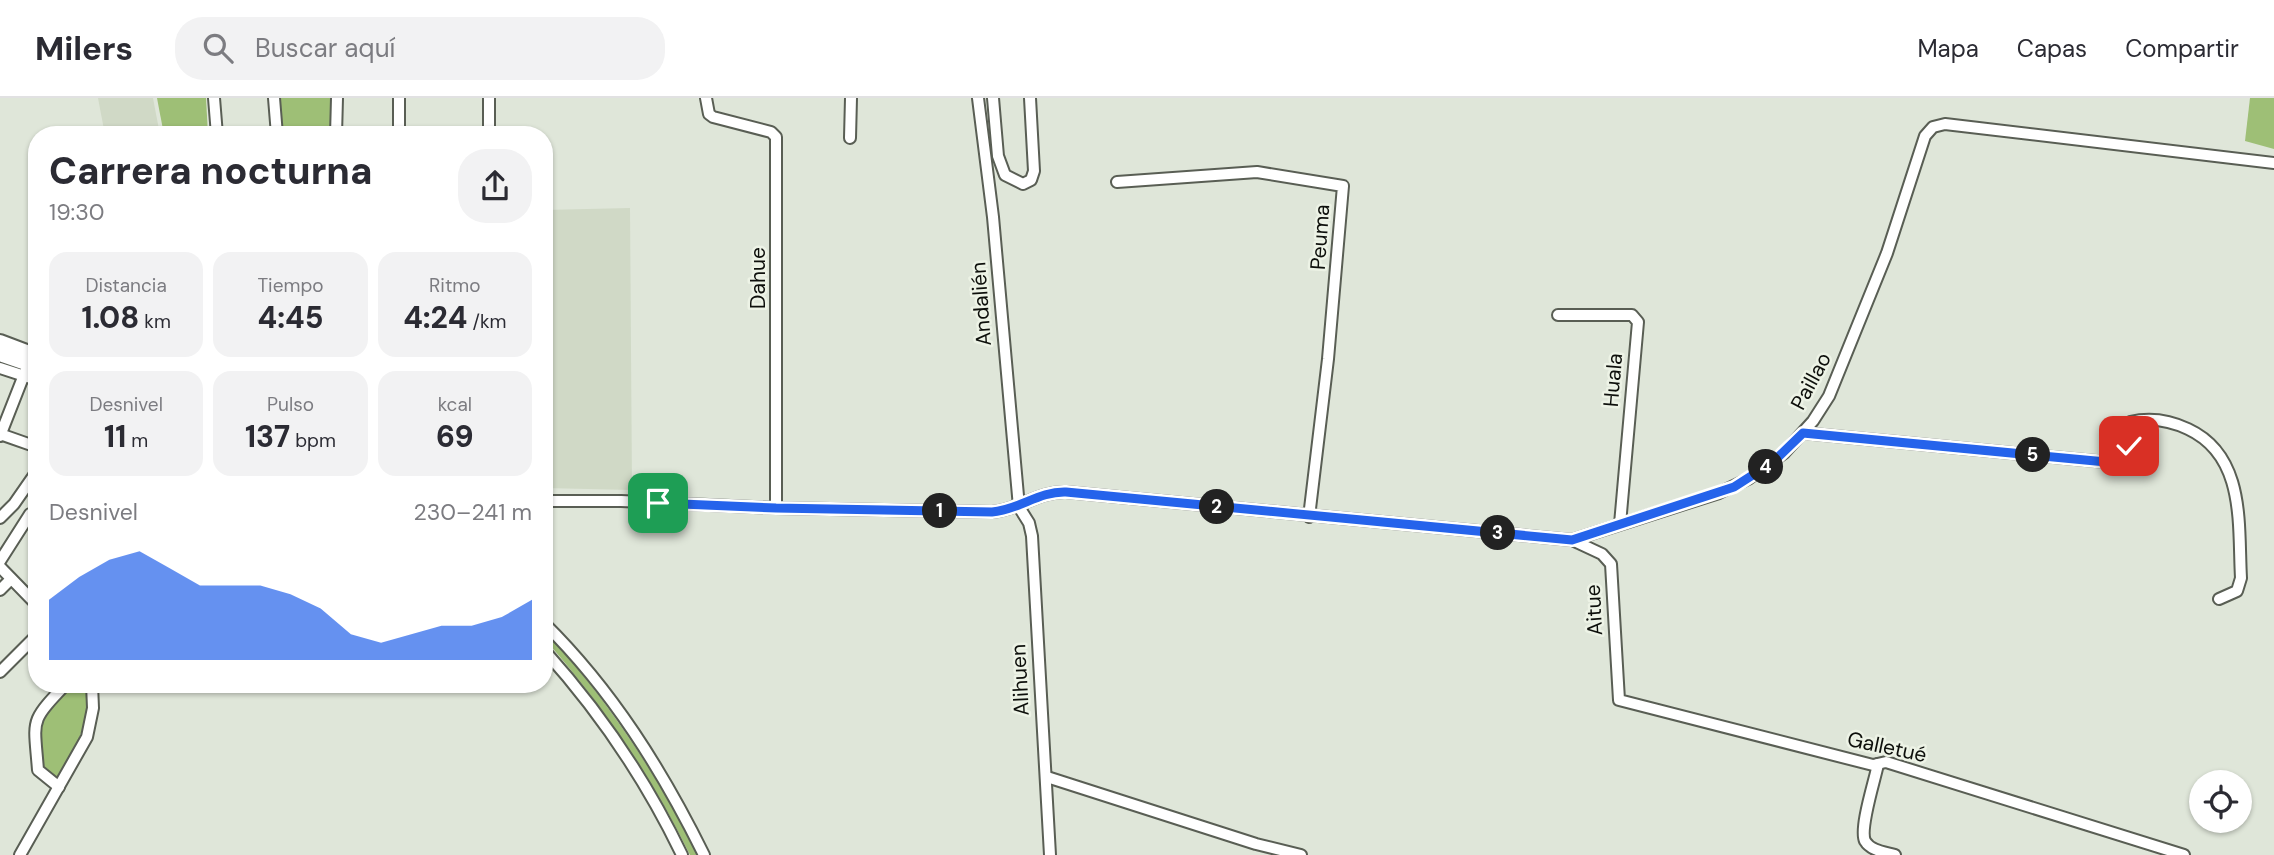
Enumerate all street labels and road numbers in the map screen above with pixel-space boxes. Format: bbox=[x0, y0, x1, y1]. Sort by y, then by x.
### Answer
street label: Peuma bbox=[1304, 203, 1336, 271]
street label: Dahue bbox=[744, 247, 772, 309]
street label: Andalién bbox=[964, 261, 998, 347]
street label: Paillao bbox=[1784, 347, 1838, 415]
street label: Huala bbox=[1597, 352, 1629, 408]
street label: Aitue bbox=[1579, 584, 1609, 636]
street label: Alihuen bbox=[1004, 643, 1036, 717]
street label: Galletué bbox=[1845, 725, 1929, 769]

